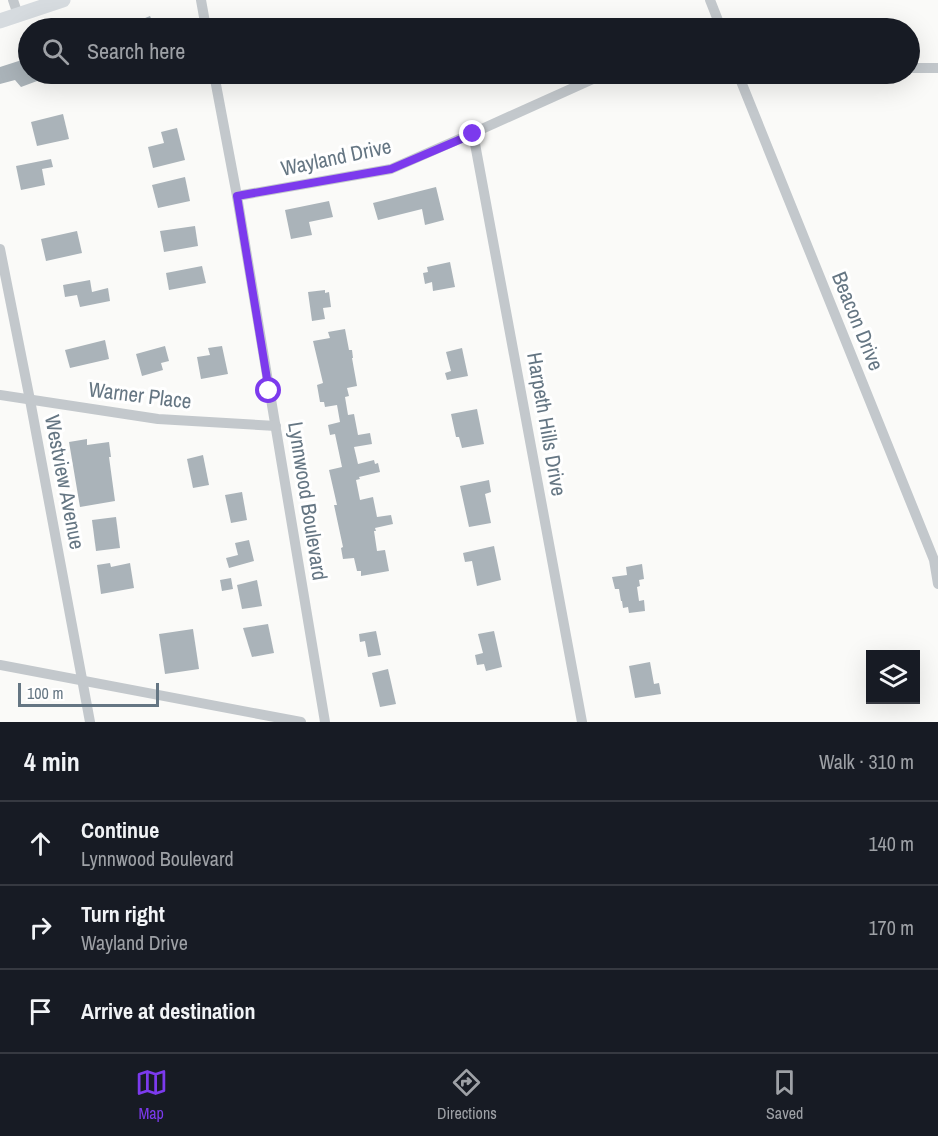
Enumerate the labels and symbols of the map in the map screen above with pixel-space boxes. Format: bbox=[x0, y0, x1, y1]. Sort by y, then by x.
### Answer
route end bbox=[459, 120, 485, 146]
street label: Wayland Drive bbox=[278, 131, 394, 183]
street label: Beacon Drive bbox=[825, 267, 891, 375]
street label: Harpeth Hills Drive bbox=[520, 350, 574, 498]
street label: Warner Place bbox=[87, 374, 193, 416]
route start bbox=[255, 377, 281, 403]
street label: Westview Avenue bbox=[38, 412, 92, 552]
street label: Lynnwood Boulevard bbox=[281, 420, 335, 582]
scale bar bbox=[18, 680, 159, 708]

